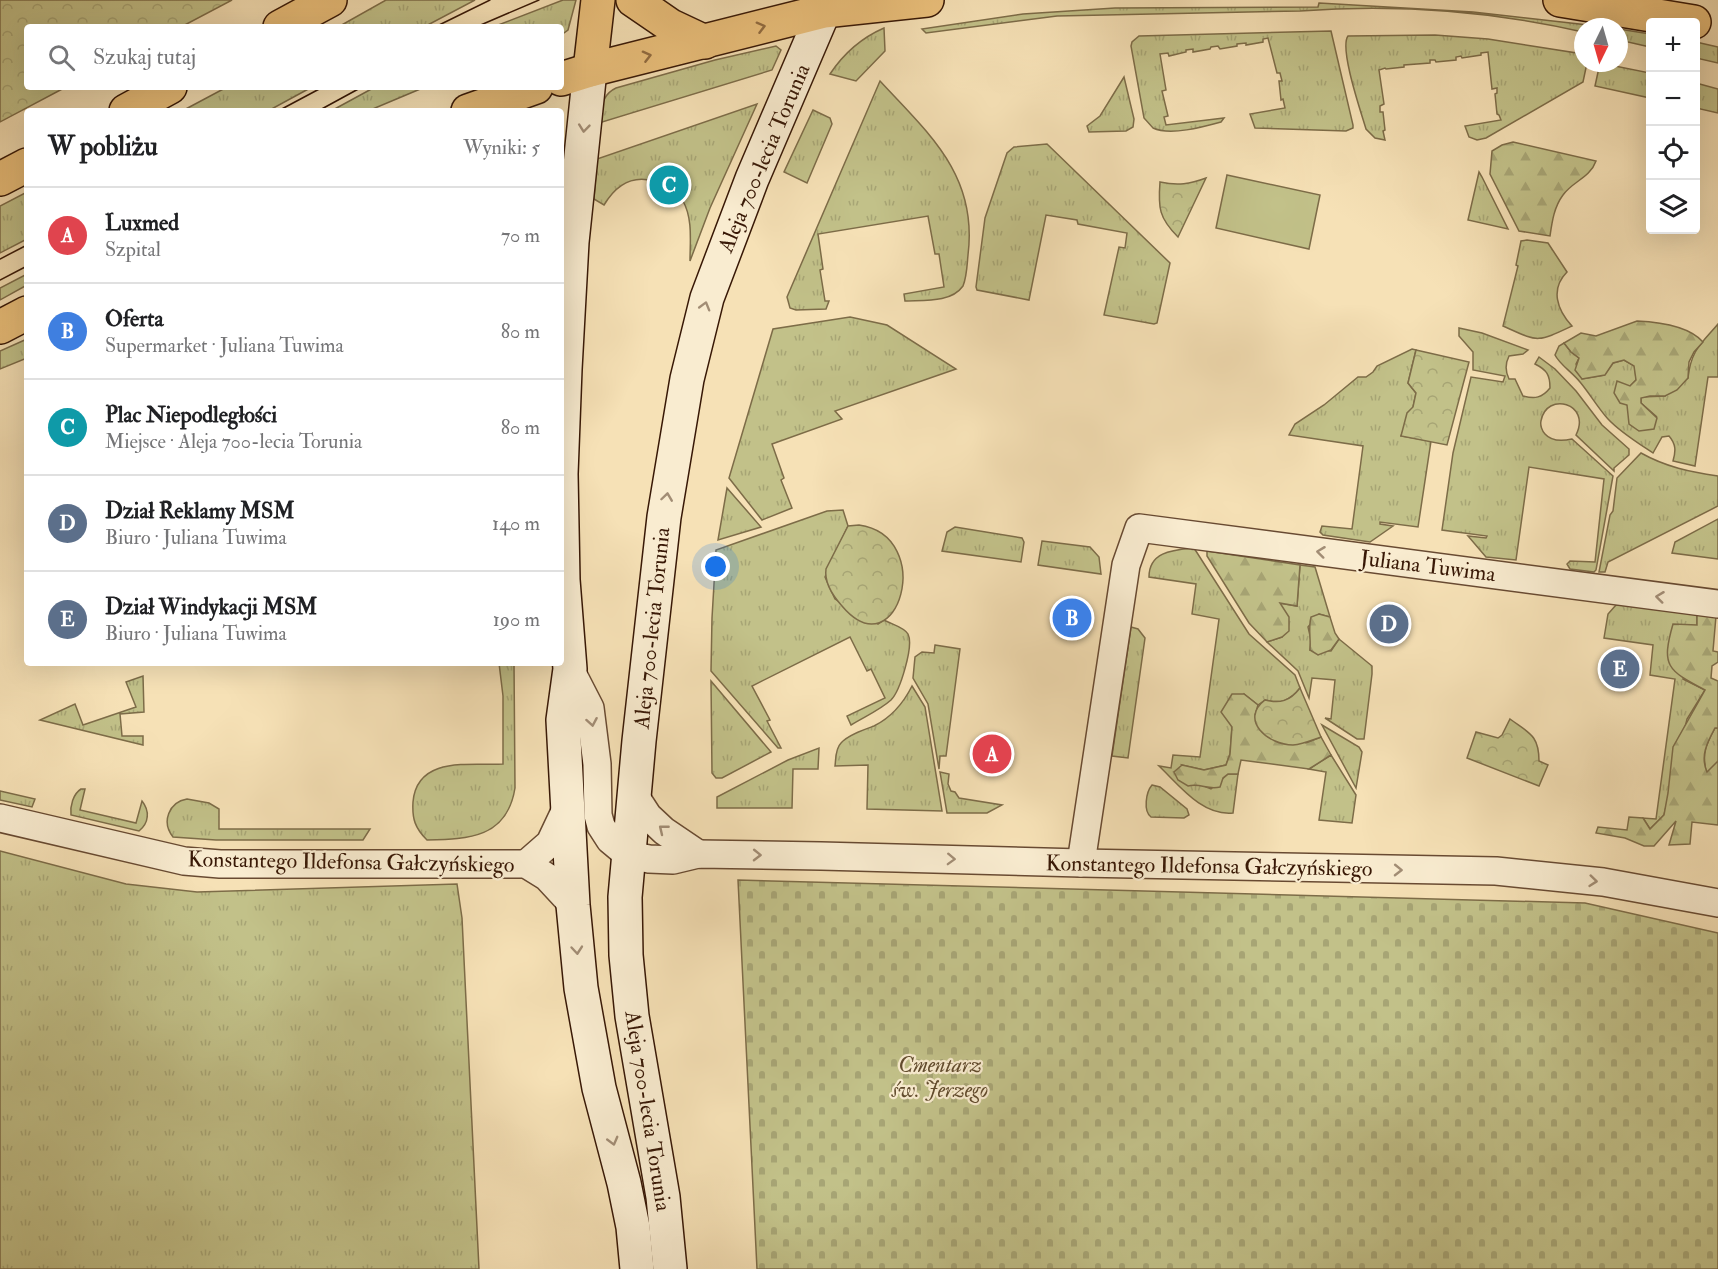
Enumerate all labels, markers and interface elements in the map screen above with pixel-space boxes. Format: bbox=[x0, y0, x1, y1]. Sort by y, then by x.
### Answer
north arrow bbox=[1574, 18, 1628, 72]
map controls bbox=[1646, 18, 1700, 234]
button: + bbox=[1646, 18, 1700, 72]
one-way arrow bbox=[755, 22, 766, 34]
search box bbox=[24, 24, 564, 90]
icon: search bbox=[45, 41, 78, 74]
text: Szukaj tutaj bbox=[93, 43, 196, 71]
one-way arrow bbox=[641, 50, 651, 63]
street label: Aleja 700-lecia Torunia bbox=[711, 58, 817, 258]
button: − bbox=[1646, 72, 1700, 126]
one-way arrow bbox=[578, 123, 591, 132]
button: locate bbox=[1646, 126, 1700, 180]
text: W pobliżu bbox=[48, 131, 158, 163]
text: Wyniki: 5 bbox=[463, 135, 540, 160]
pin: C bbox=[650, 162, 688, 207]
button: layers bbox=[1646, 180, 1700, 234]
text: Luxmed bbox=[105, 209, 179, 237]
text: A bbox=[61, 223, 74, 248]
text: 70 m bbox=[501, 223, 540, 248]
text: Szpital bbox=[105, 237, 161, 262]
one-way arrow bbox=[698, 301, 710, 312]
text: Oferta bbox=[105, 305, 164, 333]
text: B bbox=[61, 319, 74, 344]
text: 80 m bbox=[501, 319, 540, 344]
text: Supermarket · Juliana Tuwima bbox=[105, 333, 344, 358]
text: Plac Niepodległości bbox=[105, 401, 277, 429]
text: C bbox=[60, 415, 75, 440]
text: 80 m bbox=[501, 415, 540, 440]
text: Miejsce · Aleja 700-lecia Torunia bbox=[105, 429, 362, 454]
one-way arrow bbox=[660, 492, 672, 501]
text: Dział Reklamy MSM bbox=[105, 497, 295, 525]
text: D bbox=[59, 511, 76, 536]
text: 140 m bbox=[492, 511, 540, 536]
text: Biuro · Juliana Tuwima bbox=[105, 525, 287, 550]
street label: Aleja 700-lecia Torunia bbox=[627, 525, 677, 731]
street label: Juliana Tuwima bbox=[1358, 544, 1498, 588]
one-way arrow bbox=[1316, 547, 1325, 559]
your location bbox=[701, 552, 730, 581]
one-way arrow bbox=[1655, 591, 1665, 603]
text: Dział Windykacji MSM bbox=[105, 593, 317, 621]
pin: B bbox=[1052, 596, 1092, 640]
pin: D bbox=[1370, 602, 1408, 646]
text: E bbox=[60, 607, 75, 632]
text: 190 m bbox=[493, 607, 540, 632]
text: Biuro · Juliana Tuwima bbox=[105, 621, 287, 646]
pin: E bbox=[1600, 646, 1640, 692]
one-way arrow bbox=[586, 717, 598, 727]
pin: A bbox=[972, 732, 1012, 777]
one-way arrow bbox=[659, 825, 670, 836]
street label: Konstantego Ildefonsa Gałczyńskiego bbox=[187, 845, 515, 879]
one-way arrow bbox=[752, 849, 761, 861]
street label: Konstantego Ildefonsa Gałczyńskiego bbox=[1045, 849, 1373, 883]
one-way arrow bbox=[947, 853, 956, 866]
one-way arrow bbox=[1394, 863, 1403, 876]
one-way arrow bbox=[1588, 874, 1597, 887]
one-way arrow bbox=[570, 945, 583, 954]
street label: Aleja 700-lecia Torunia bbox=[618, 1008, 678, 1214]
park label: Cmentarz św. Jerzego bbox=[891, 1051, 988, 1104]
one-way arrow bbox=[605, 1136, 618, 1146]

